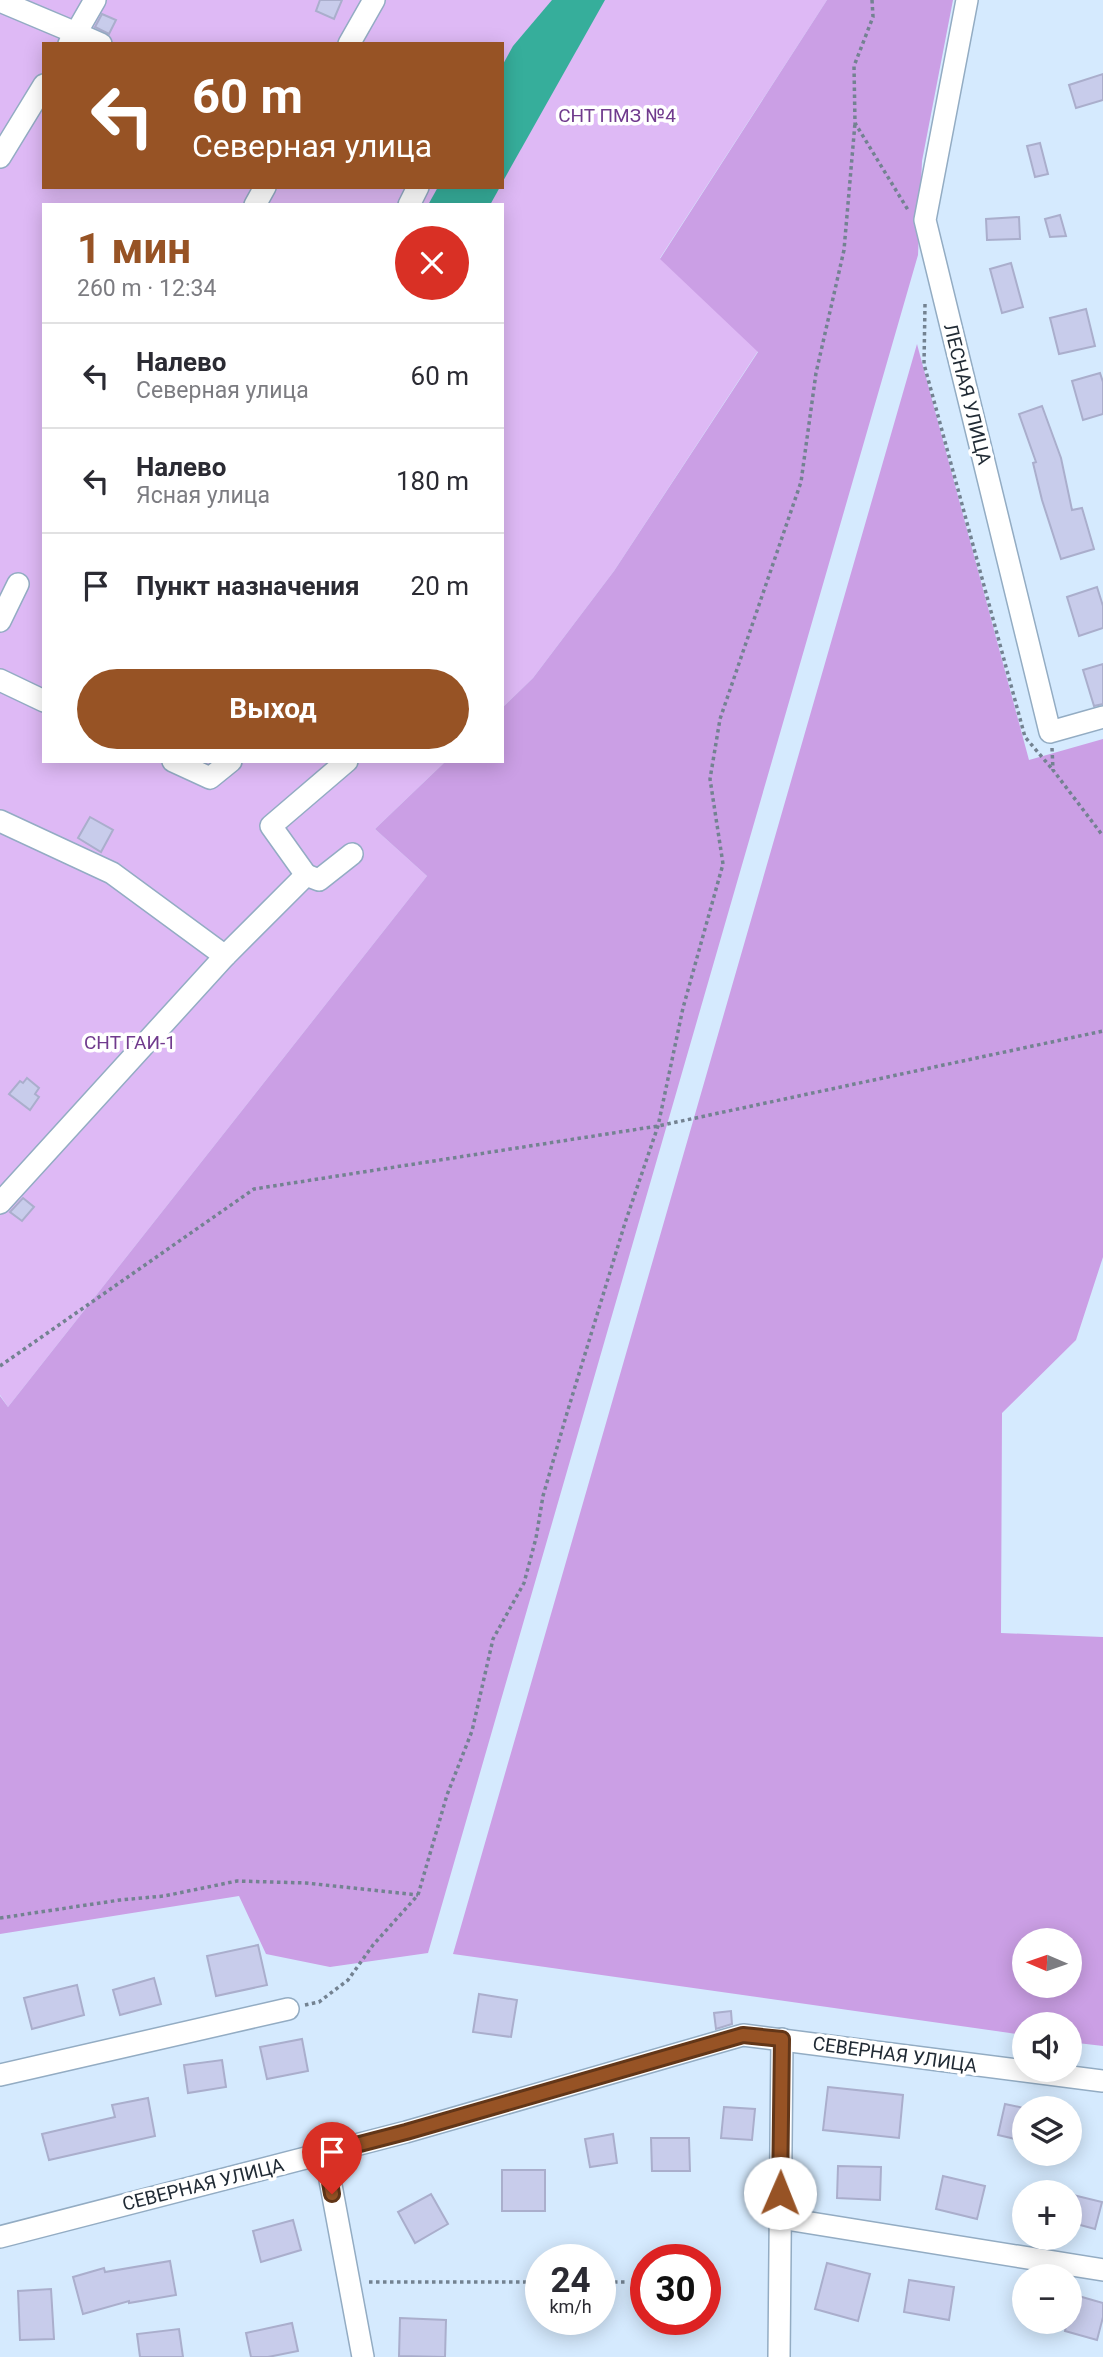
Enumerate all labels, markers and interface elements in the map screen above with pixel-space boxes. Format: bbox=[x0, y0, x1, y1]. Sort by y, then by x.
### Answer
text: 60 m bbox=[192, 68, 303, 125]
icon: left bbox=[77, 70, 168, 161]
park label: СНТ ПМЗ №4 bbox=[558, 104, 676, 127]
text: Северная улица bbox=[192, 127, 432, 165]
text: 1 мин bbox=[77, 224, 191, 273]
button: close bbox=[395, 226, 469, 300]
text: 260 m · 12:34 bbox=[77, 275, 216, 302]
street label: ЛЕСНАЯ УЛИЦА bbox=[939, 321, 996, 468]
text: Налево bbox=[136, 347, 226, 377]
icon: left bbox=[77, 357, 115, 395]
text: 60 m bbox=[411, 361, 469, 391]
text: Северная улица bbox=[136, 377, 309, 404]
text: Налево bbox=[136, 452, 226, 482]
icon: left bbox=[77, 462, 115, 500]
text: 180 m bbox=[396, 466, 469, 496]
text: Ясная улица bbox=[136, 482, 270, 509]
icon: arrive bbox=[77, 567, 115, 605]
text: Пункт назначения bbox=[136, 571, 360, 601]
text: 20 m bbox=[411, 571, 469, 601]
button: Выход bbox=[77, 669, 469, 749]
park label: СНТ ГАИ-1 bbox=[84, 1031, 176, 1054]
north arrow bbox=[1012, 1928, 1082, 1998]
map controls bbox=[1012, 1928, 1082, 2334]
button: sound bbox=[1012, 2012, 1082, 2082]
street label: СЕВЕРНАЯ УЛИЦА bbox=[811, 2032, 979, 2077]
button: layers bbox=[1012, 2096, 1082, 2166]
pin bbox=[302, 2122, 362, 2194]
icon: arrive bbox=[313, 2133, 351, 2171]
street label: СЕВЕРНАЯ УЛИЦА bbox=[120, 2153, 287, 2216]
position arrow bbox=[743, 2156, 817, 2230]
button: + bbox=[1012, 2180, 1082, 2250]
speed limit sign: 30 bbox=[630, 2244, 721, 2335]
text: 24 bbox=[550, 2260, 591, 2301]
button: − bbox=[1012, 2264, 1082, 2334]
text: km/h bbox=[549, 2296, 592, 2317]

